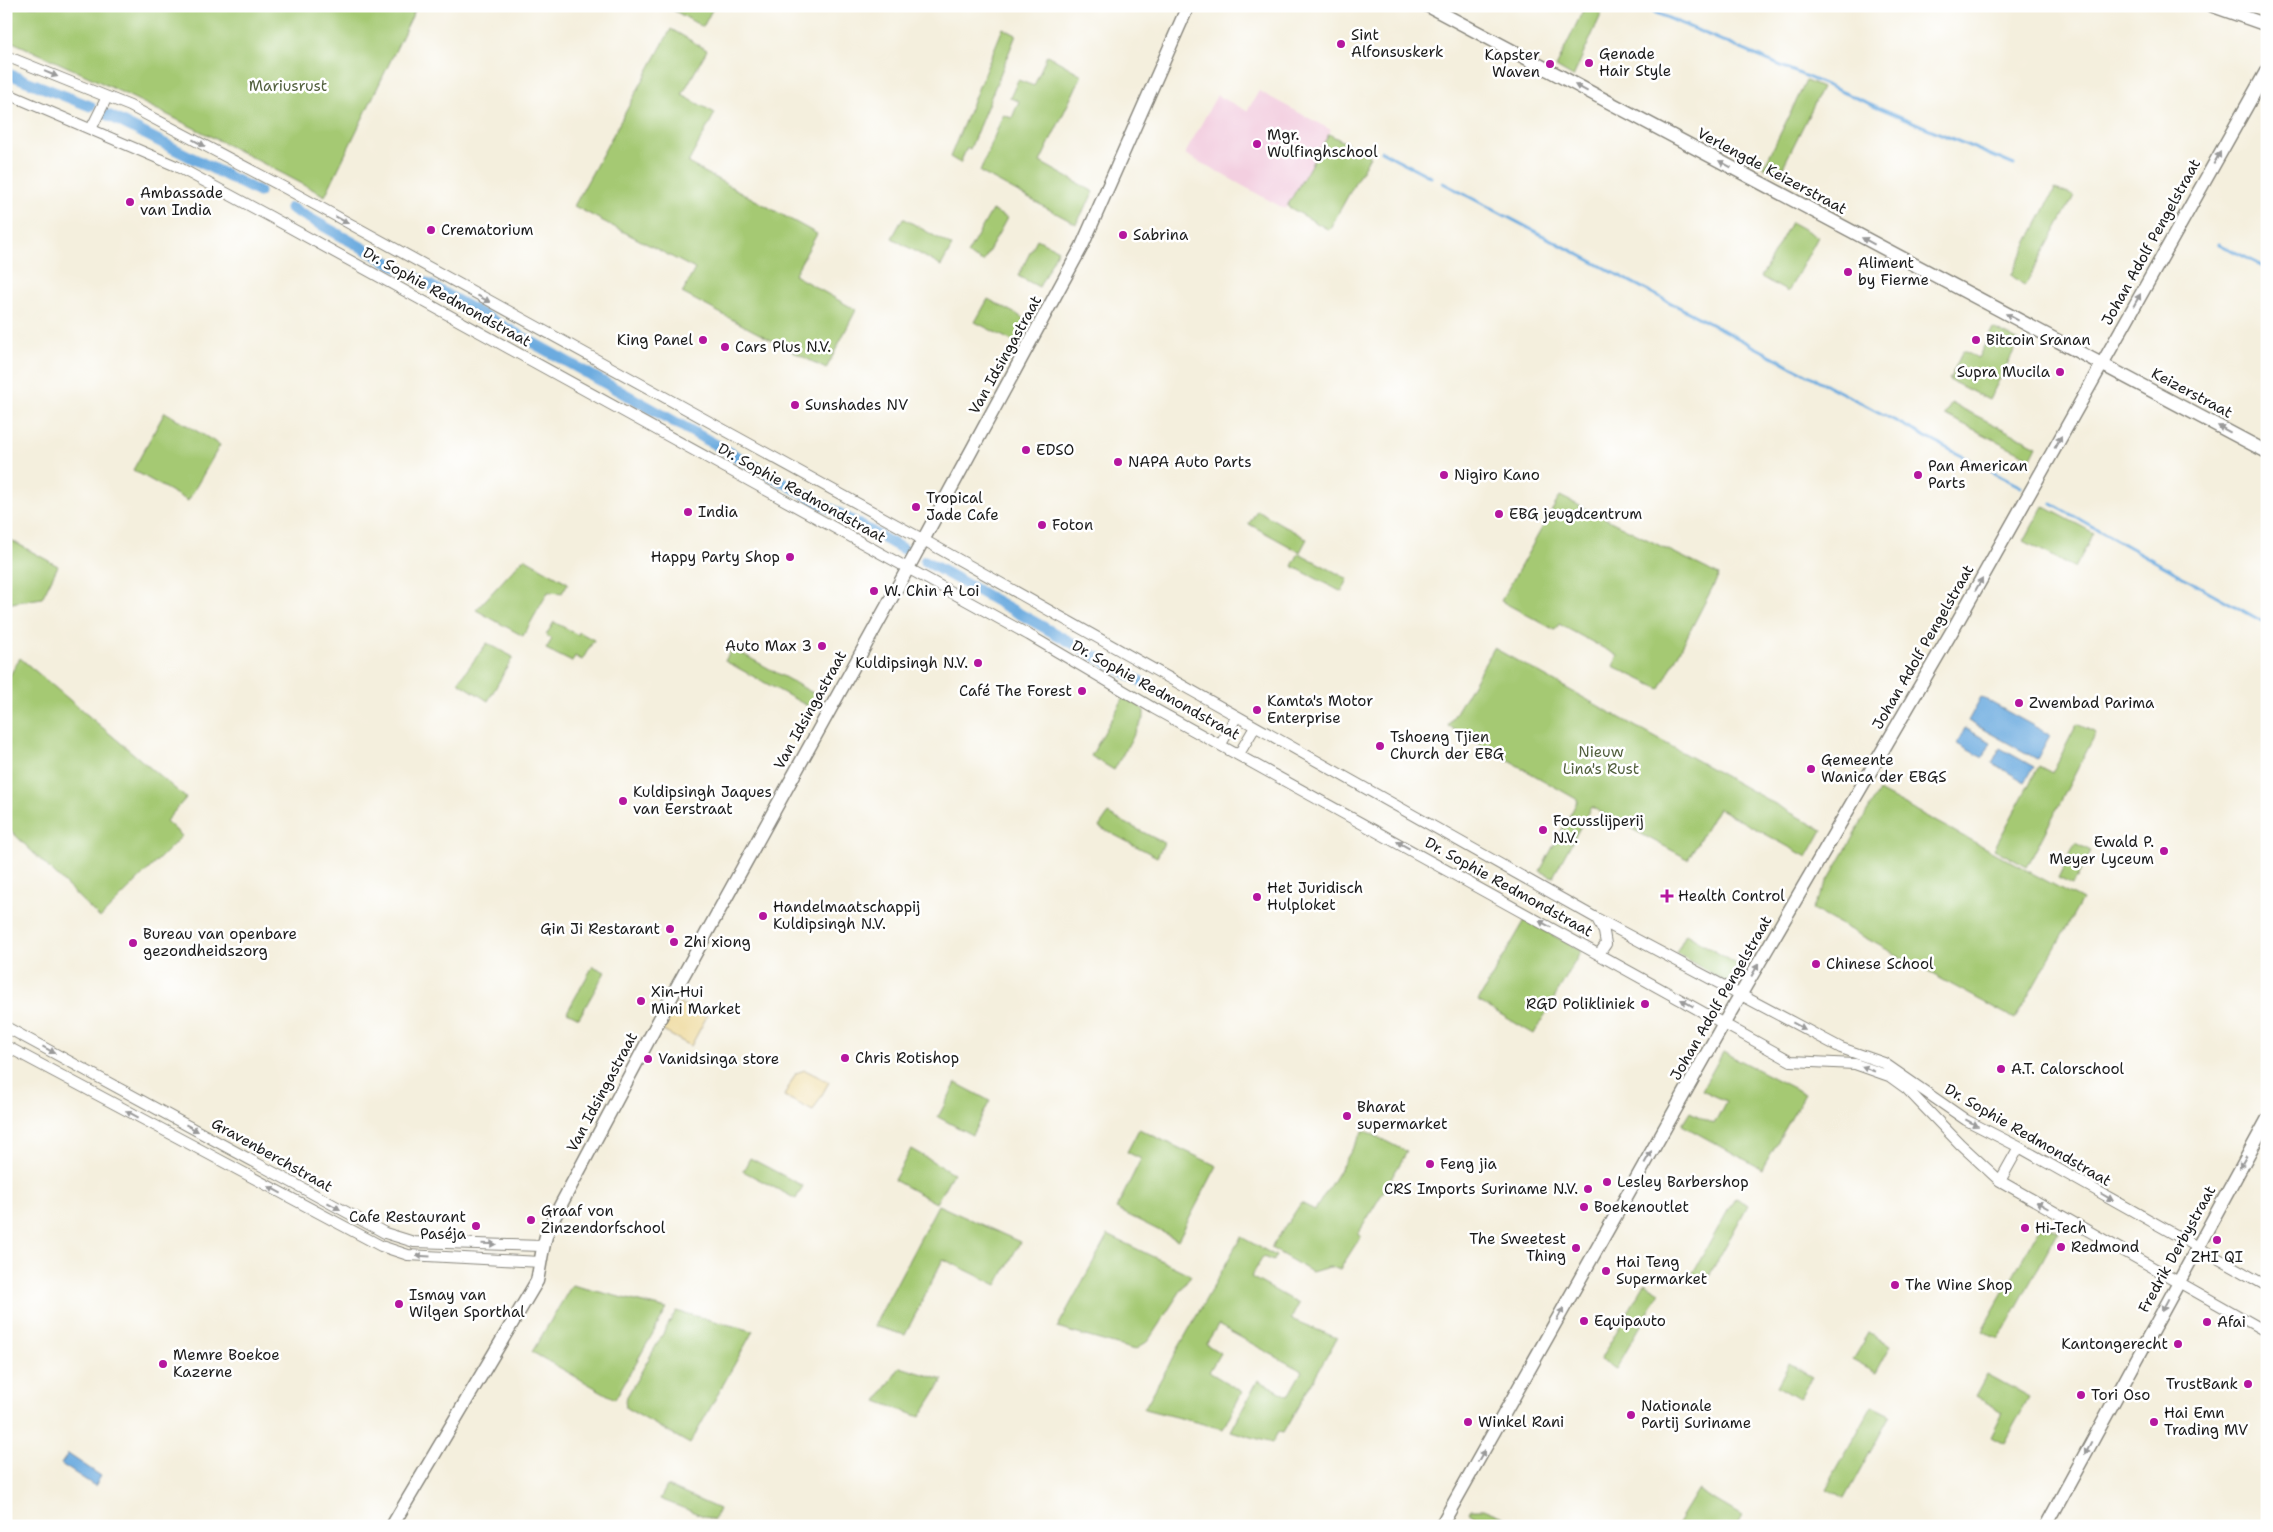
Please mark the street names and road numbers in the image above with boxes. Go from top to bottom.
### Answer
street label: Verlengde Keizerstraat [1694,123,1850,219]
street label: Johan Adolf Pengelstraat [2097,155,2205,329]
street label: Dr. Sophie Redmondstraat [359,242,535,352]
street label: Van Idsingastraat [964,292,1046,418]
street label: Keizerstraat [2148,363,2236,423]
street label: Dr. Sophie Redmondstraat [714,438,890,548]
street label: Johan Adolf Pengelstraat [1868,561,1978,733]
street label: Dr. Sophie Redmondstraat [1068,635,1244,745]
street label: Van Idsingastraat [769,647,851,773]
street label: Dr. Sophie Redmondstraat [1421,832,1597,942]
street label: Johan Adolf Pengelstraat [1666,912,1776,1084]
street label: Van Idsingastraat [562,1029,642,1155]
street label: Dr. Sophie Redmondstraat [1941,1079,2115,1191]
street label: Gravenberchstraat [208,1113,336,1197]
street label: Fredrik Derbystraat [2134,1182,2220,1316]

